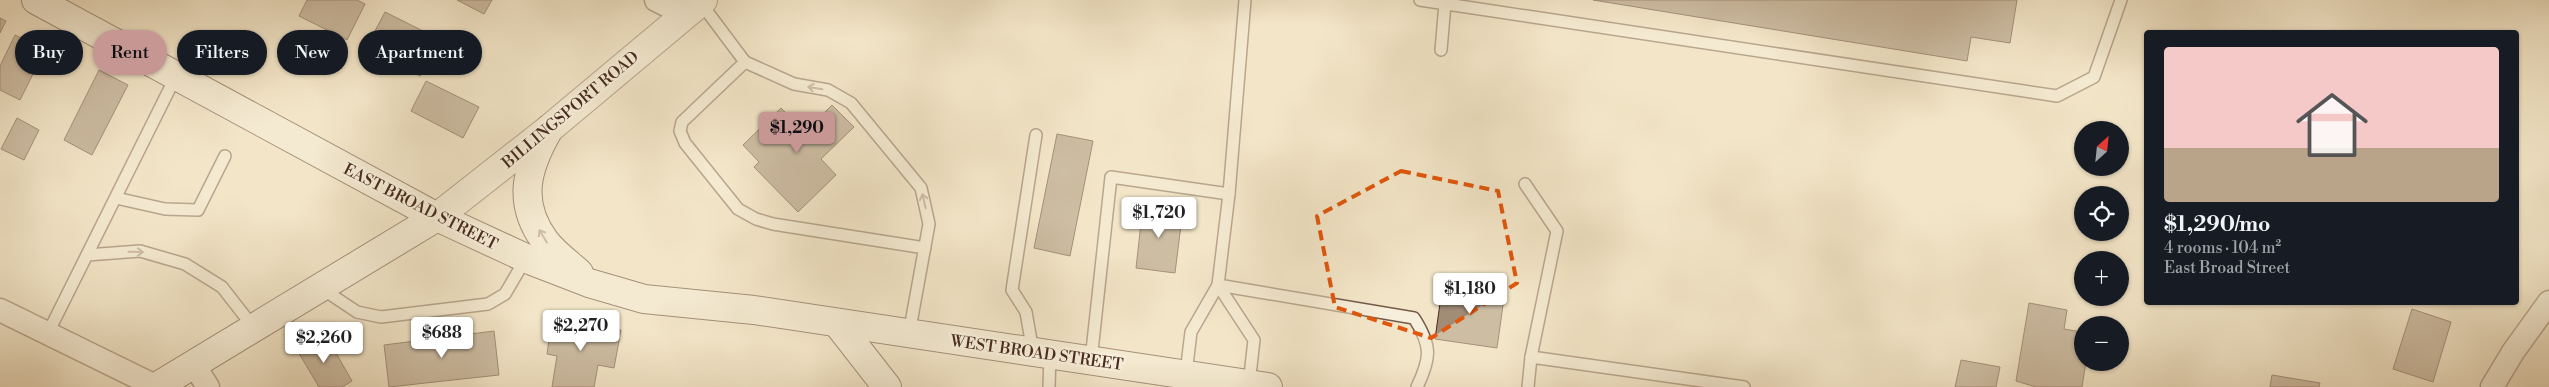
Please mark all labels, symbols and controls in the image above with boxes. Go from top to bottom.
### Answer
chip: Buy [15,30,83,75]
chip: Rent [93,30,167,75]
chip: Filters [177,30,267,75]
chip: New [277,30,348,75]
chip: Apartment [358,30,482,75]
street label: BILLINGSPORT ROAD [497,47,643,173]
icon: home [2287,80,2377,170]
one-way arrow [807,83,823,93]
pin: $1,290 [756,112,838,154]
text: $1,290 [770,118,824,138]
north arrow [2074,121,2129,176]
map controls [2074,121,2129,371]
street label: EAST BROAD STREET [340,159,501,255]
button: locate [2074,186,2129,241]
one-way arrow [919,193,928,209]
pin: $1,720 [1118,196,1200,239]
text: $1,720 [1132,203,1186,223]
text: $1,290/mo [2164,212,2270,238]
one-way arrow [537,229,547,243]
text: 4 rooms · 104 m² [2164,238,2281,258]
one-way arrow [127,247,143,257]
button: + [2074,251,2129,306]
text: East Broad Street [2164,258,2290,278]
pin: $1,180 [1429,272,1511,315]
text: $1,180 [1444,279,1496,299]
pin: $2,270 [540,310,622,352]
pin: $688 [412,316,472,359]
text: $2,270 [554,316,608,336]
button: − [2074,316,2129,371]
pin: $2,260 [283,322,365,364]
text: $688 [422,323,462,343]
text: $2,260 [296,328,352,348]
street label: WEST BROAD STREET [948,331,1125,375]

